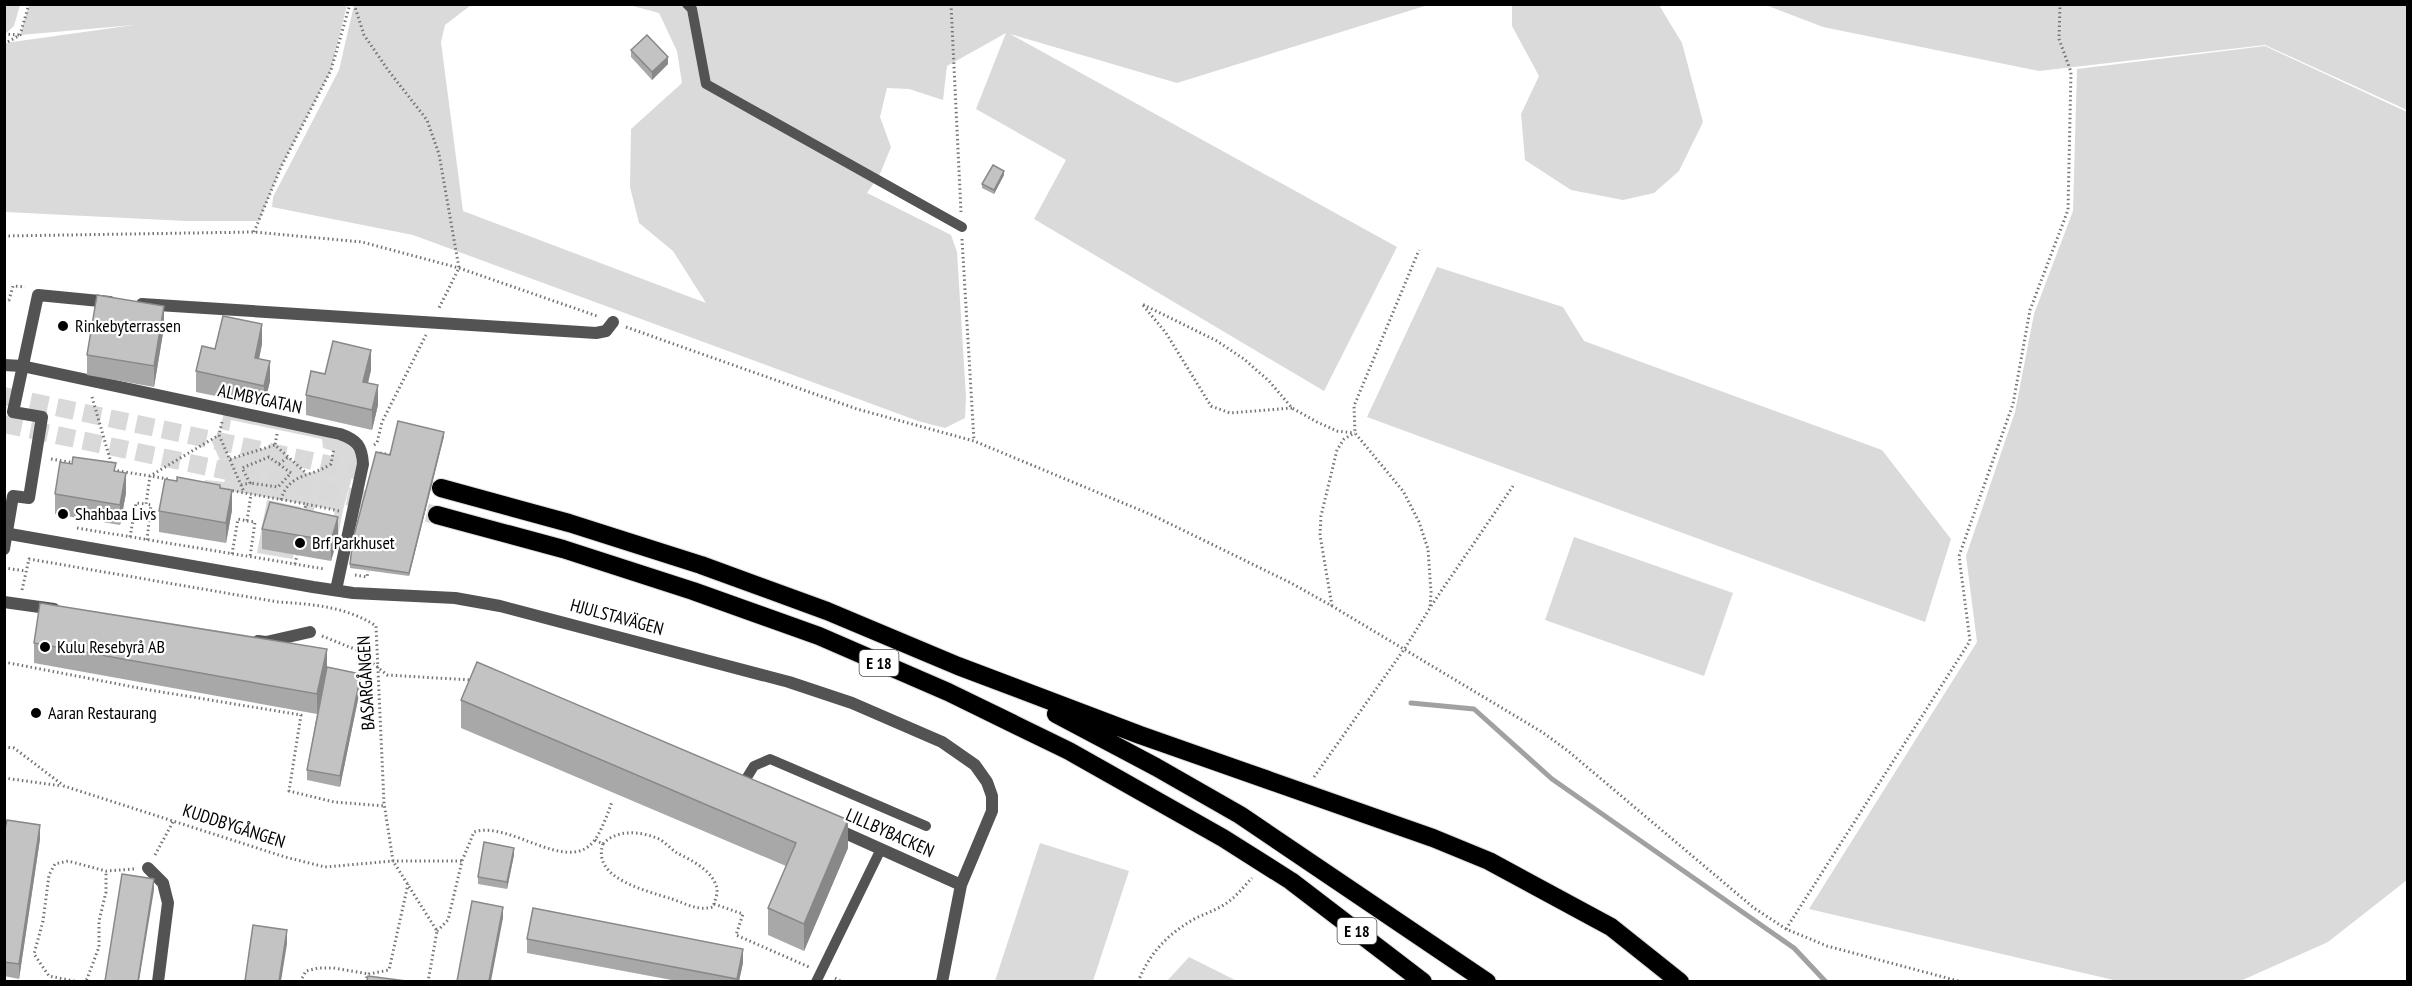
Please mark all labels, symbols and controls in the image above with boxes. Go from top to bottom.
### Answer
place label: Rinkebyterrassen [75,314,181,337]
marker: Rinkebyterrassen [56,319,70,333]
street label: ALMBYGATAN [216,378,304,419]
place label: Shahbaa Livs [75,502,156,525]
marker: Shahbaa Livs [56,507,70,521]
place label: Brf Parkhuset [312,531,395,554]
marker: Brf Parkhuset [293,536,307,550]
street label: HJULSTAVÄGEN [568,593,666,640]
place label: Kulu Resebyrå AB [57,635,165,658]
street label: BASARGÅNGEN [352,635,379,731]
marker: Kulu Resebyrå AB [38,640,52,654]
road number: E 18 [860,650,898,676]
place label: Aaran Restaurang [48,701,157,724]
marker: Aaran Restaurang [29,706,43,720]
street label: KUDDBYGÅNGEN [180,798,288,853]
street label: LILLBYBACKEN [842,803,938,862]
road number: E 18 [1338,918,1376,944]

